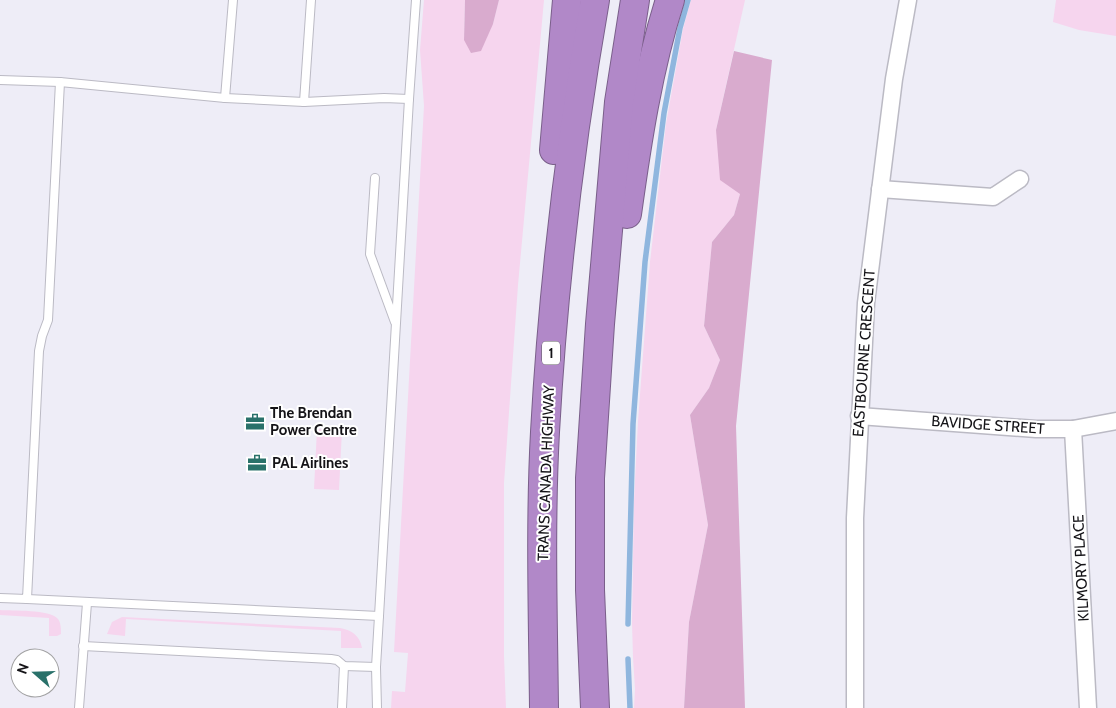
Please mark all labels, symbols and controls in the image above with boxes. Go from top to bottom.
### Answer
street label: EASTBOURNE CRESCENT [849,268,879,438]
road number: 1 [542,342,560,364]
street label: TRANS CANADA HIGHWAY [534,384,558,561]
place label: The Brendan Power Centre [270,404,357,439]
office icon: The Brendan Power Centre [244,411,266,433]
street label: BAVIDGE STREET [931,412,1045,438]
office icon: PAL Airlines [246,452,268,474]
place label: PAL Airlines [272,454,348,472]
street label: KILMORY PLACE [1069,514,1093,622]
north arrow [10,648,60,698]
text: N [13,661,33,676]

